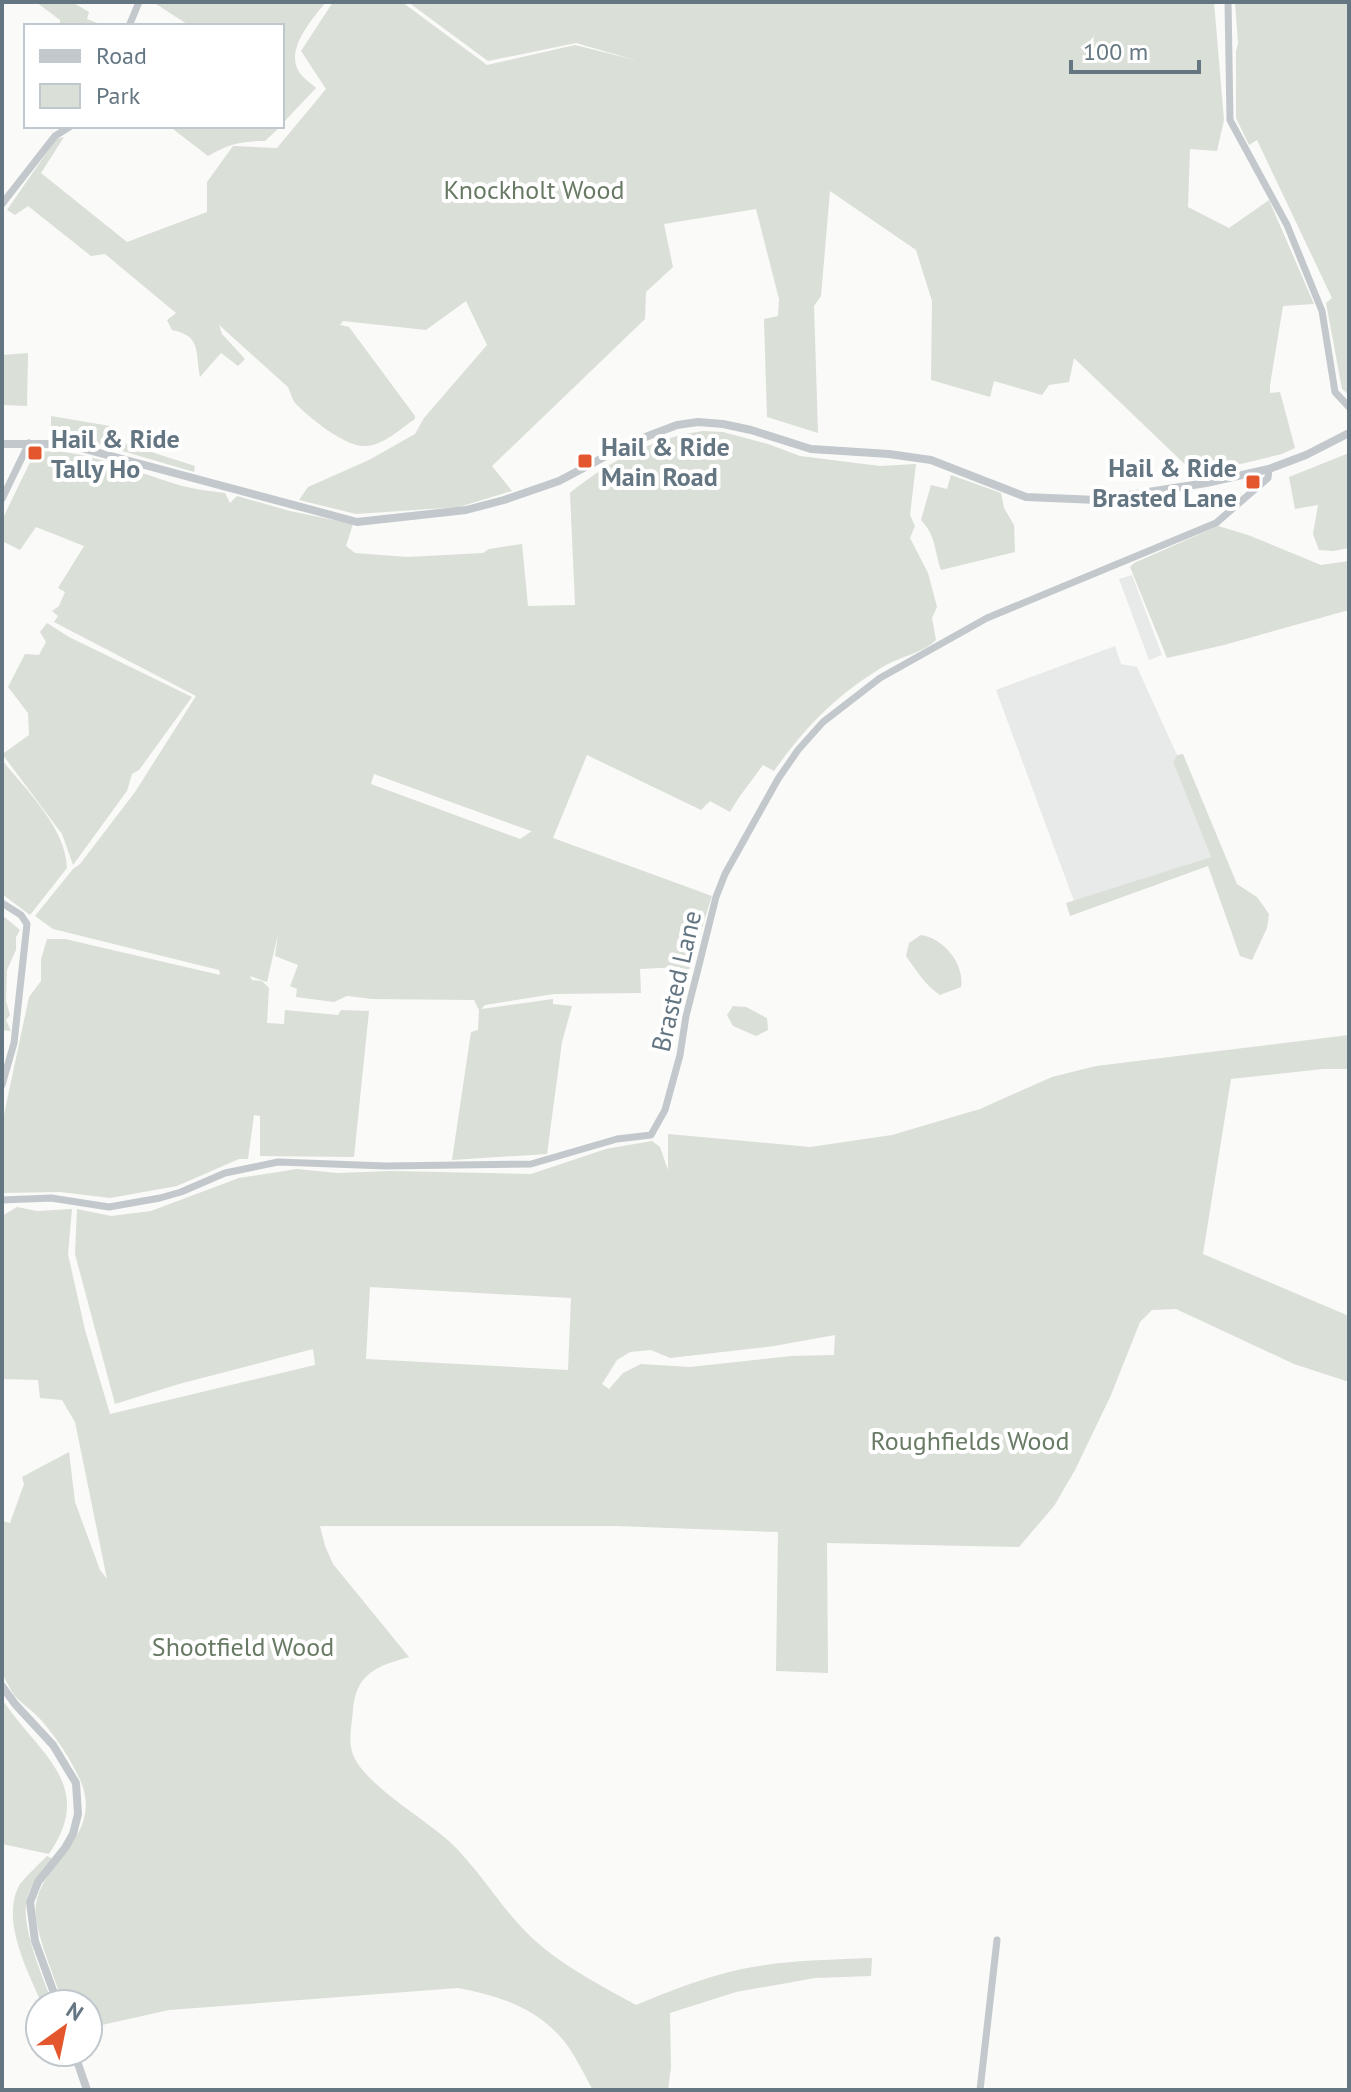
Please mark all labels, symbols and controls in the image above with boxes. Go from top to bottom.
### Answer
legend [24,24,284,128]
scale bar [1071,24,1199,74]
text: 100 m [1083,36,1148,67]
text: Road [96,40,147,71]
text: Park [96,80,141,111]
park label: Knockholt Wood [444,173,624,206]
place label: Hail & Ride Tally Ho [51,422,180,485]
place label: Hail & Ride Main Road [601,430,730,493]
marker: Hail & Ride Tally Ho [26,444,44,462]
place label: Hail & Ride Brasted Lane [1092,451,1237,514]
marker: Hail & Ride Main Road [576,452,594,470]
marker: Hail & Ride Brasted Lane [1244,473,1262,491]
street label: Brasted Lane [644,907,708,1055]
park label: Roughfields Wood [871,1424,1069,1457]
park label: Shootfield Wood [152,1630,334,1663]
north arrow [24,1988,104,2068]
text: N [61,1996,89,2027]

